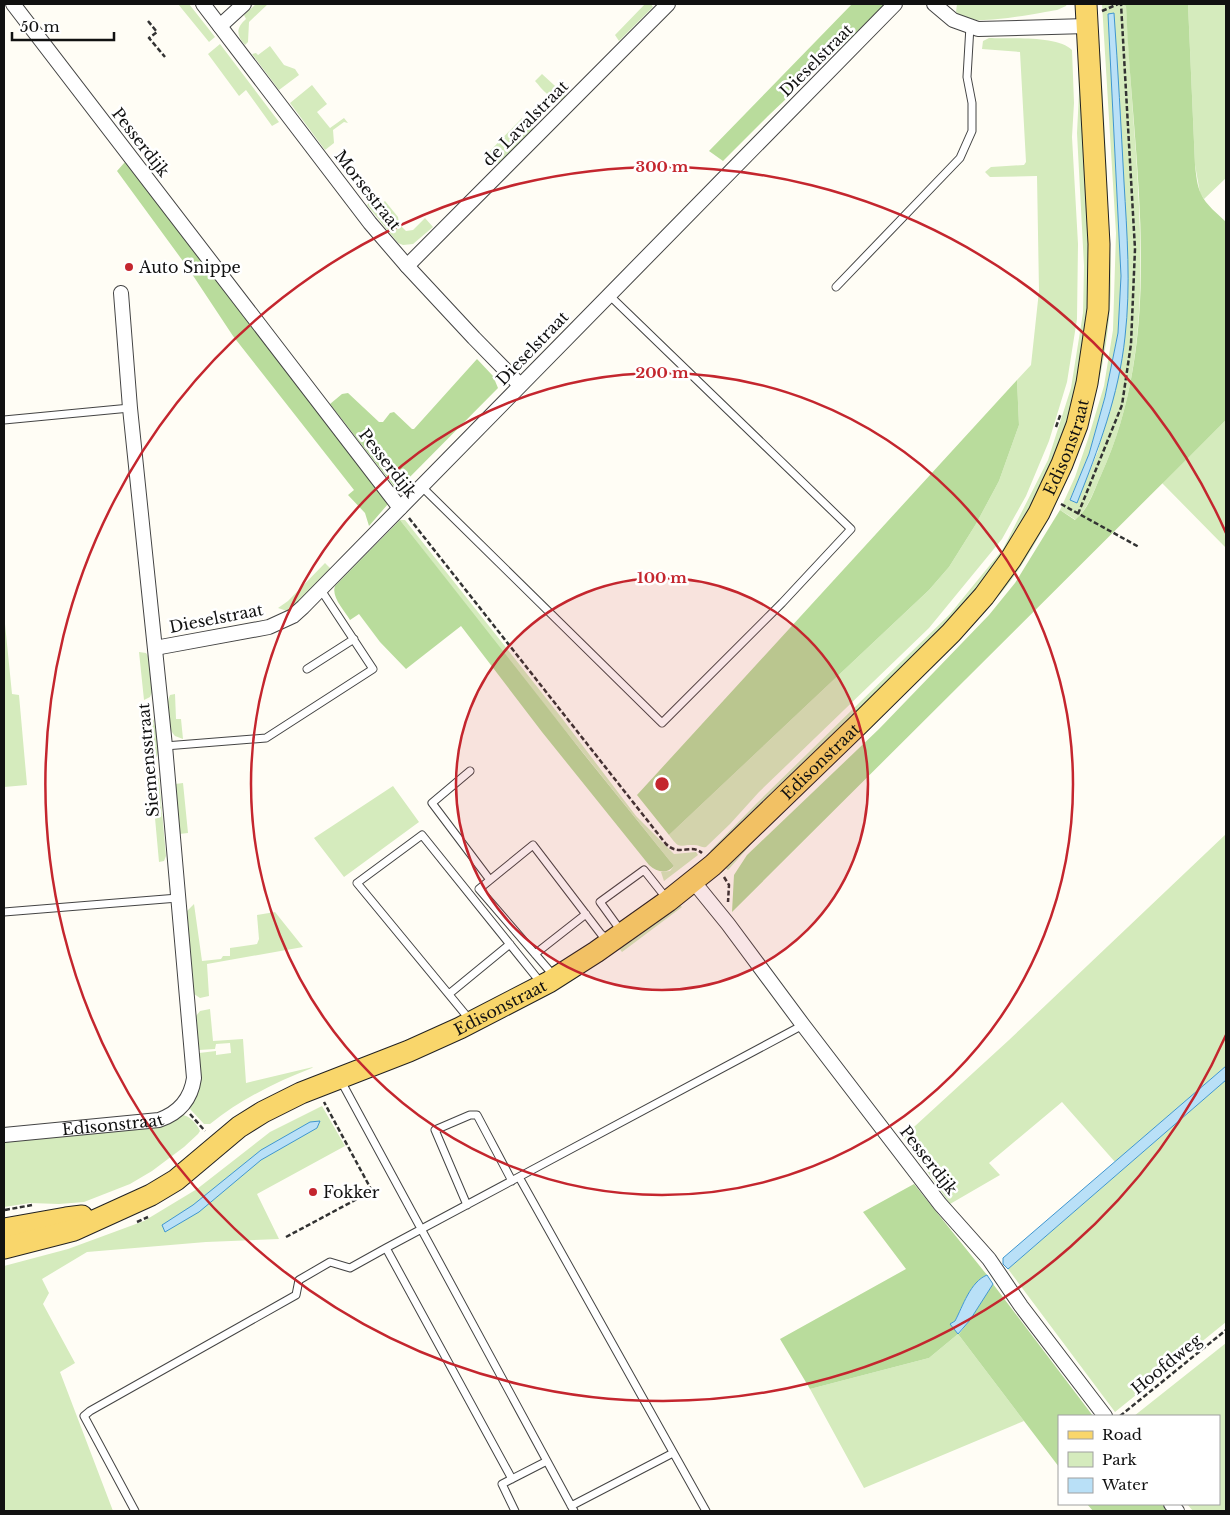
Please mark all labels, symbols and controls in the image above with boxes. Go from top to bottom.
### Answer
scale bar [12,10,115,42]
text: 50 m [20,17,60,36]
street label: Dieselstraat [775,19,857,101]
street label: de Lavalstraat [478,76,572,170]
street label: Pesserdijk [108,104,174,181]
street label: Morsestraat [330,146,406,234]
text: 300 m [636,157,689,176]
place label: Auto Snippe [138,257,241,277]
marker: Auto Snippe [123,261,135,273]
street label: Dieselstraat [492,307,572,389]
text: 200 m [636,363,689,382]
street label: Edisonstraat [1039,397,1093,498]
street label: Pesserdijk [355,425,421,502]
text: 100 m [637,568,687,587]
street label: Dieselstraat [167,599,265,637]
street label: Siemensstraat [133,702,163,818]
street label: Edisonstraat [777,719,864,804]
centre of rings [653,775,671,793]
street label: Edisonstraat [450,975,550,1039]
street label: Edisonstraat [61,1109,166,1139]
street label: Pesserdijk [896,1122,962,1199]
place label: Fokker [323,1182,380,1202]
marker: Fokker [307,1186,319,1198]
street label: Hoofdweg [1127,1329,1205,1398]
legend [1058,1415,1220,1505]
text: Road [1102,1425,1142,1444]
text: Park [1102,1450,1138,1469]
text: Water [1101,1475,1149,1494]

